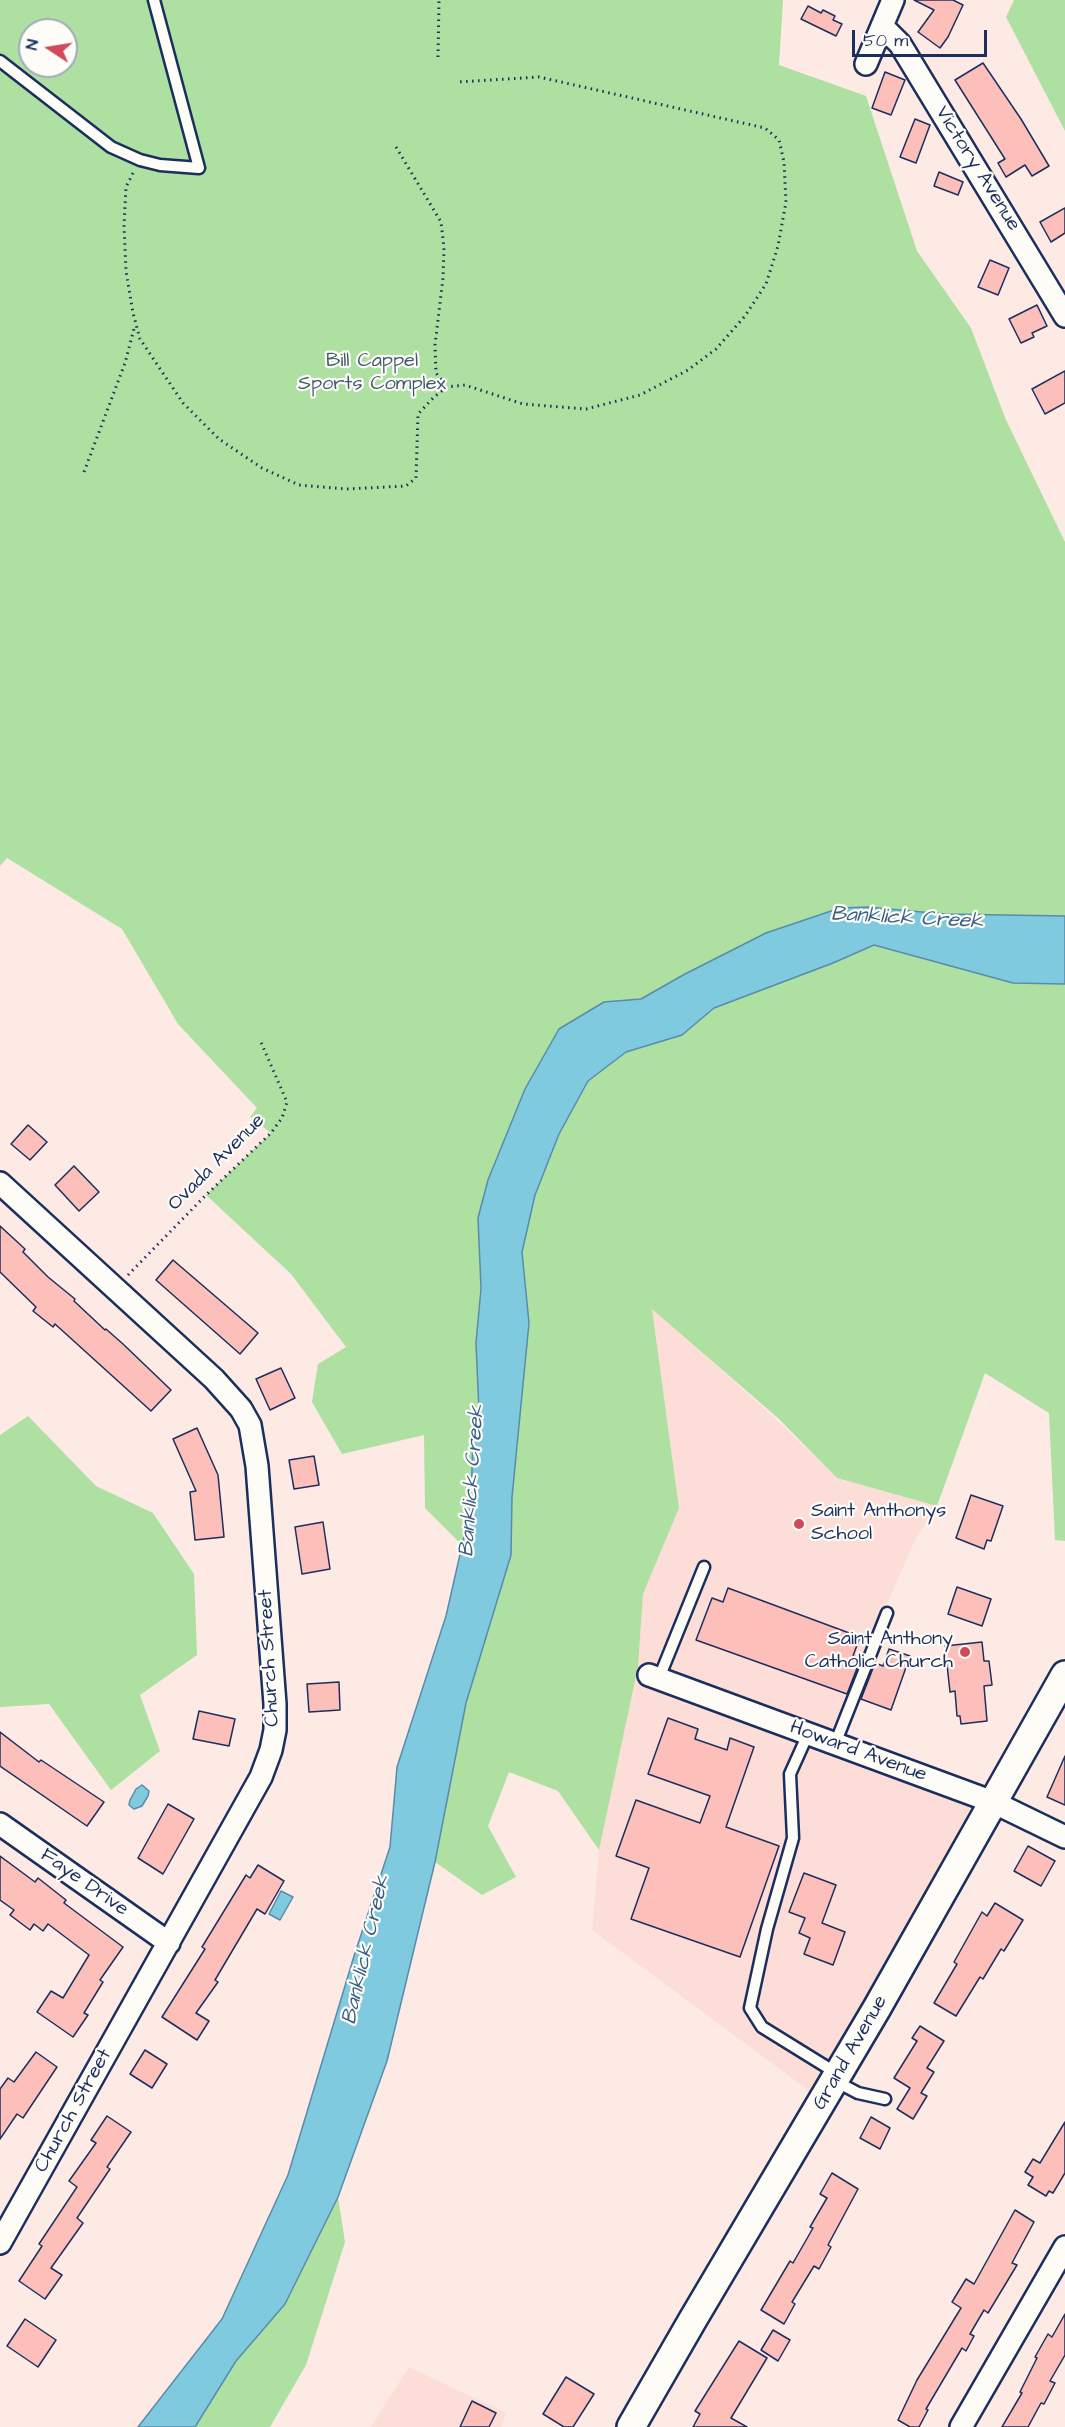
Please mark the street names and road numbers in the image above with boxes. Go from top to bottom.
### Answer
street label: Victory Avenue [929,102,1025,236]
street label: Ovada Avenue [163,1109,271,1217]
street label: Church Street [254,1589,286,1727]
street label: Howard Avenue [786,1716,930,1788]
street label: Faye Drive [35,1844,133,1922]
street label: Grand Avenue [809,1991,893,2115]
street label: Church Street [30,2045,118,2177]

